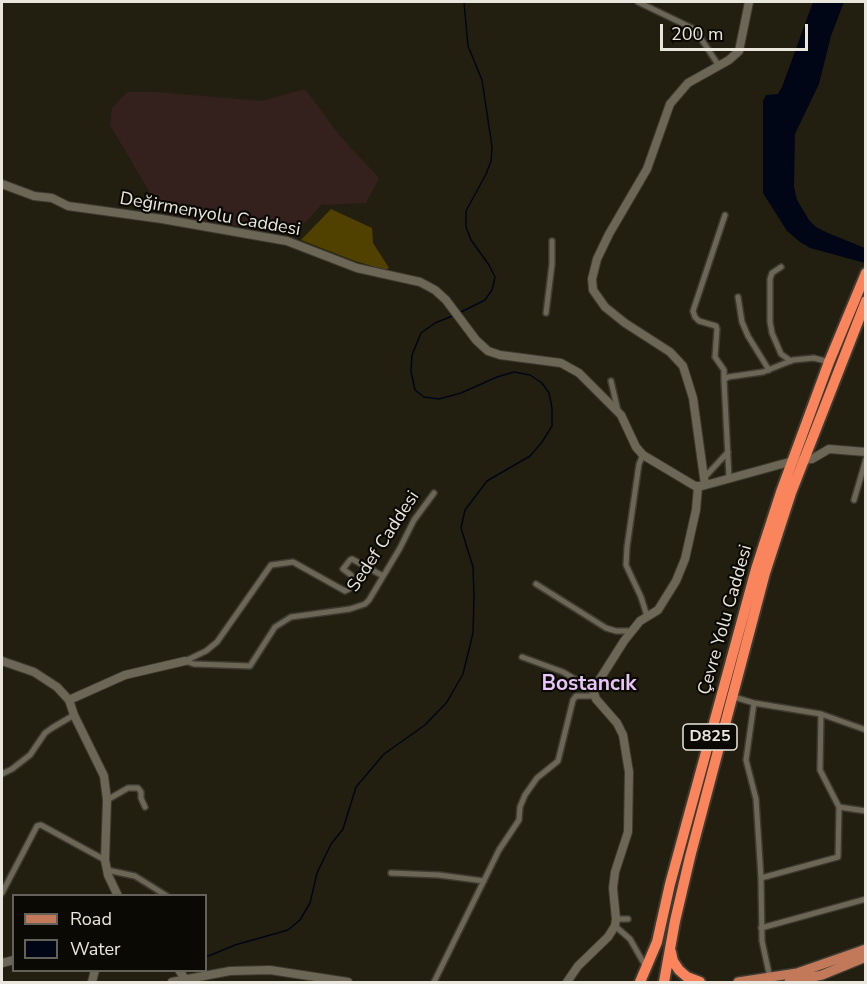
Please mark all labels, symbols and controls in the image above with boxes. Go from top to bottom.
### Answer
scale bar [663,12,812,50]
text: 200 m [671,22,723,46]
street label: Değirmenyolu Caddesi [118,188,302,242]
street label: Sedef Caddesi [343,487,425,597]
street label: Çevre Yolu Caddesi [694,543,758,697]
district label: Bostancık [541,672,637,698]
road number: D825 [683,724,737,750]
legend [12,894,207,972]
text: Road [70,907,112,931]
text: Water [70,937,121,961]

